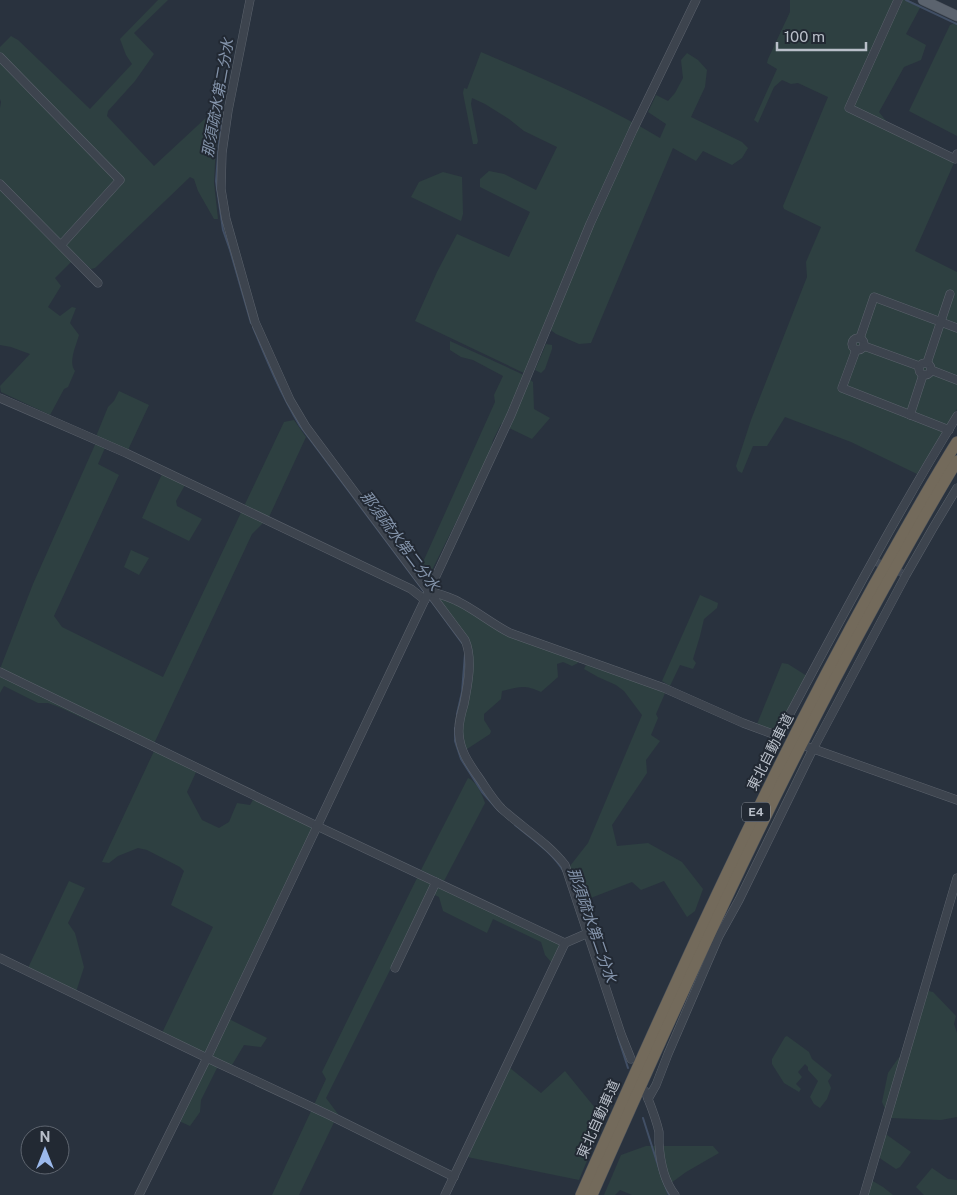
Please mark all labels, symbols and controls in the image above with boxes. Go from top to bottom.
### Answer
scale bar [777,20,866,52]
text: 100 m [784,28,825,45]
water label: 那須疏水第二分水 [199,35,237,158]
water label: 那須疏水第二分水 [357,488,444,595]
street label: 東北自動車道 [744,711,796,793]
road number: E4 [742,802,770,822]
water label: 那須疏水第二分水 [565,865,621,986]
street label: 東北自動車道 [574,1077,622,1161]
north arrow [20,1125,70,1175]
text: N [40,1129,50,1145]

